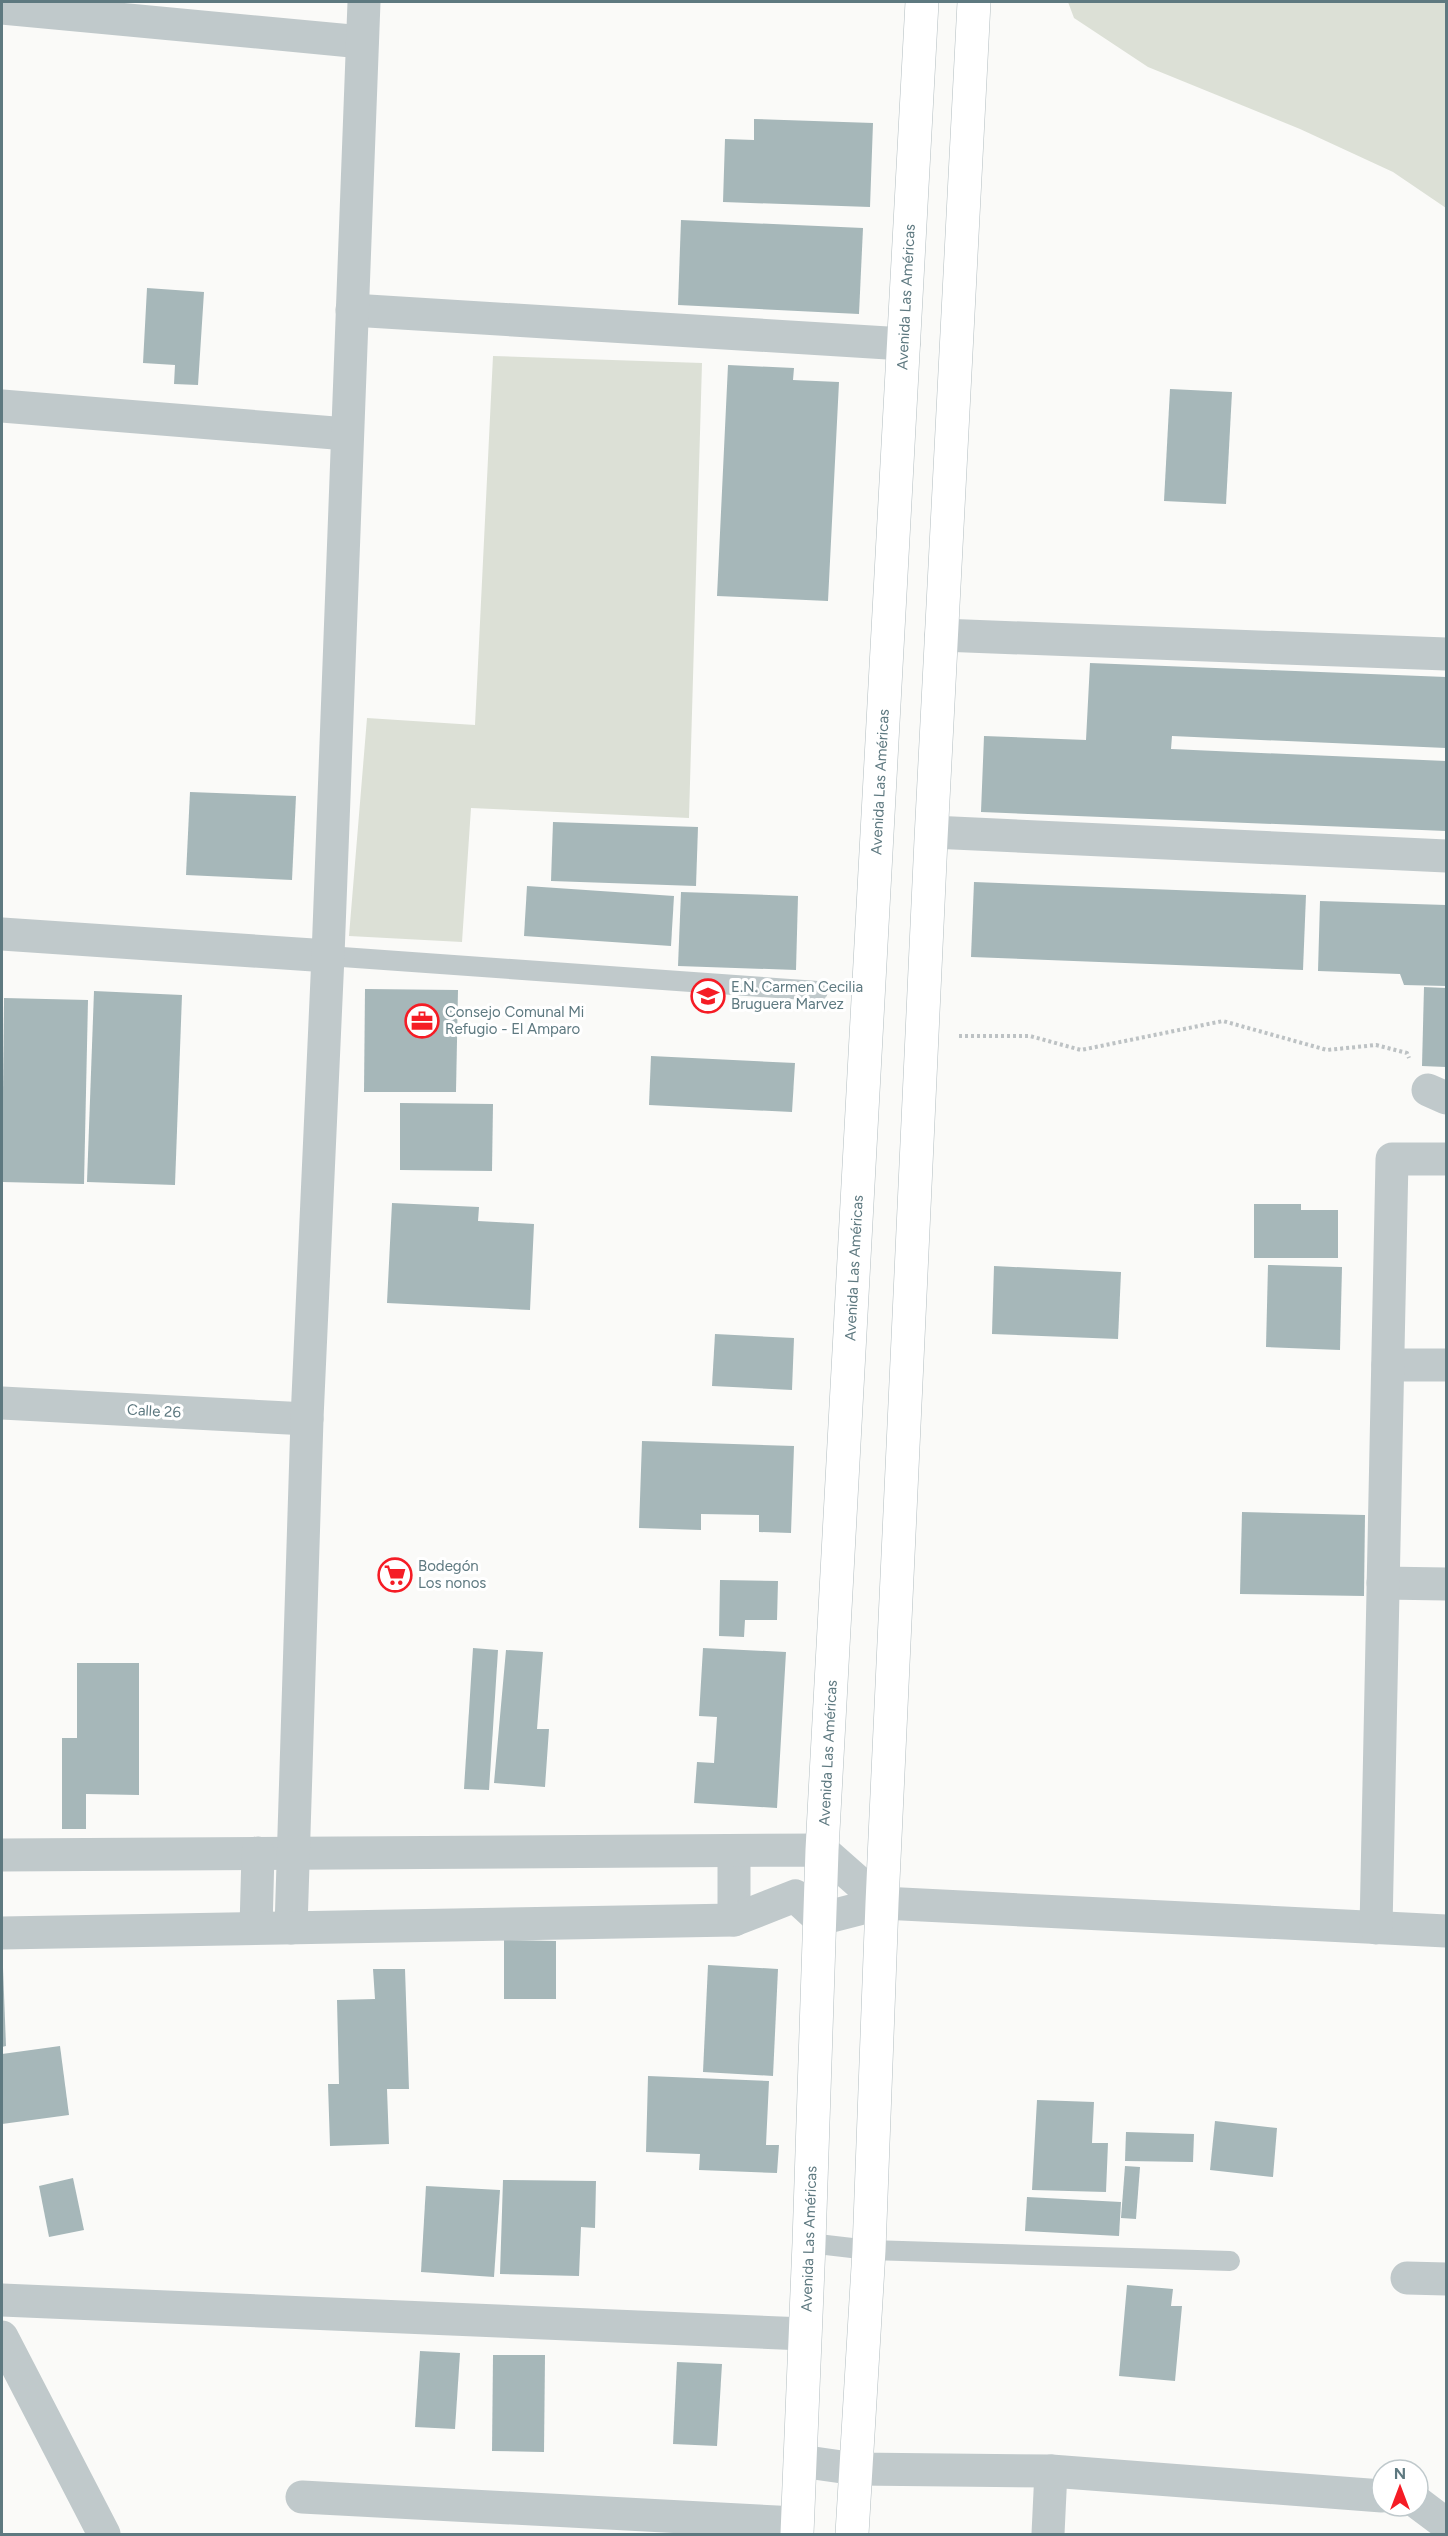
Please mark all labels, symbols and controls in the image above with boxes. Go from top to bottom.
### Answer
street label: Avenida Las Américas [893,223,919,371]
street label: Avenida Las Américas [867,708,893,856]
school or university icon: E.N. Carmen Cecilia Bruguera Marvez [690,978,726,1014]
place label: E.N. Carmen Cecilia Bruguera Marvez [731,978,863,1013]
office icon: Consejo Comunal Mi Refugio - El Amparo [404,1003,440,1039]
place label: Consejo Comunal Mi Refugio - El Amparo [445,1003,584,1038]
street label: Avenida Las Américas [841,1194,867,1342]
street label: Calle 26 [127,1401,182,1421]
supermarket icon: Bodegón Los nonos [377,1557,413,1593]
place label: Bodegón Los nonos [418,1557,486,1592]
street label: Avenida Las Américas [815,1679,841,1827]
street label: Avenida Las Américas [797,2166,821,2312]
north arrow [1370,2458,1430,2518]
text: N [1394,2464,1406,2483]

